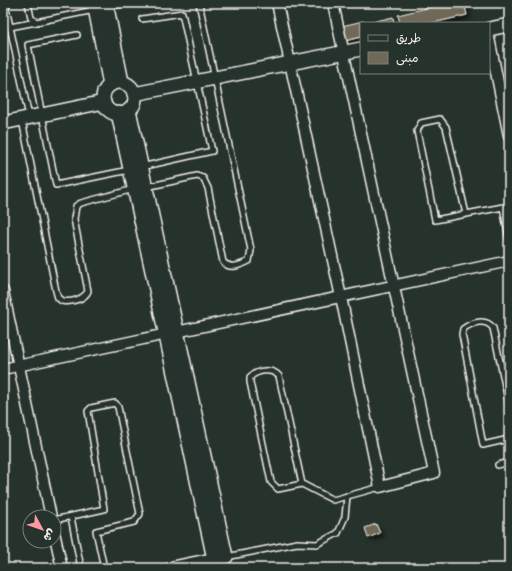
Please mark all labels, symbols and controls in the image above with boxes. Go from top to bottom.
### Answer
legend [360,22,490,74]
text: طريق [396,31,421,47]
text: مبنى [396,51,419,67]
north arrow [22,509,62,549]
text: ش [40,526,58,544]

